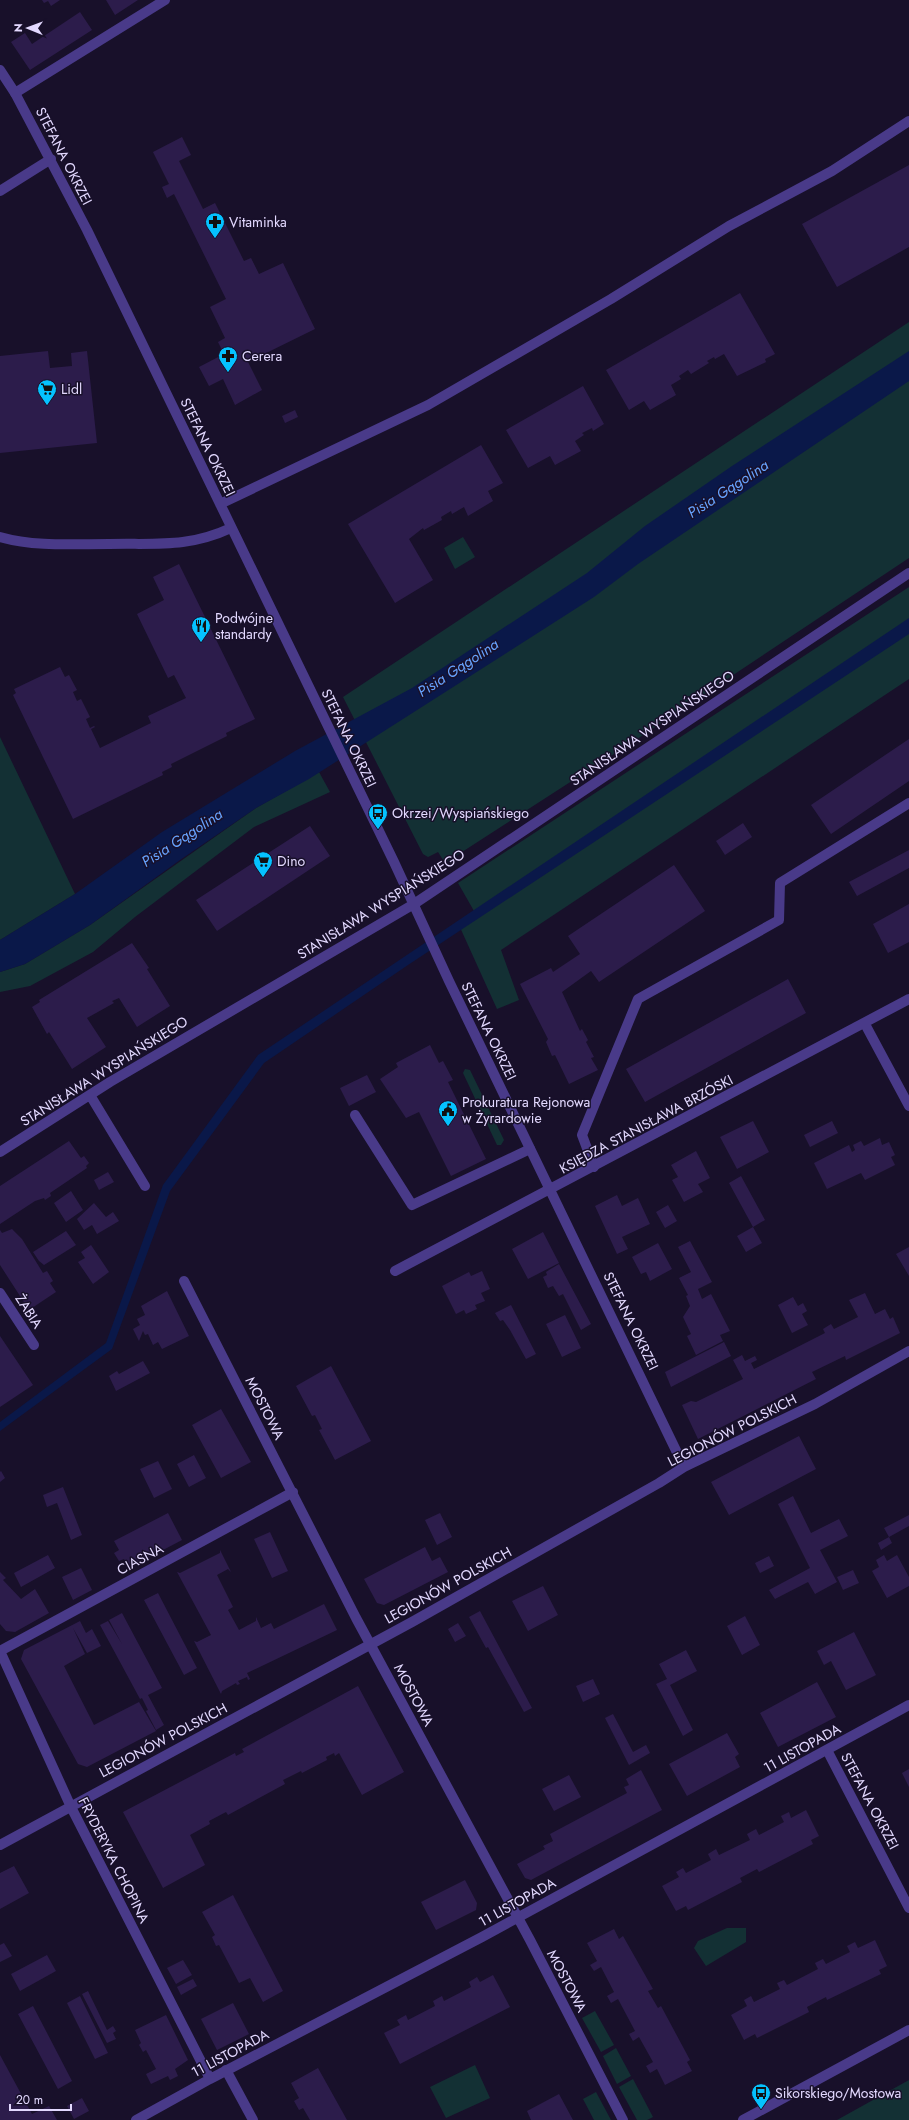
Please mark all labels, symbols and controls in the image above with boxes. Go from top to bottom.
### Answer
north arrow [8,8,48,48]
text: N [10,23,26,32]
street label: STEFANA OKRZEI [31,104,97,208]
pharmacy icon: Vitaminka [204,211,226,239]
place label: Vitaminka [229,212,287,232]
pharmacy icon: Cerera [217,345,239,373]
place label: Cerera [242,346,282,366]
supermarket icon: Lidl [36,378,58,406]
place label: Lidl [61,379,82,399]
street label: STEFANA OKRZEI [176,395,240,499]
water label: Pisia Gągolina [683,454,774,524]
place label: Podwójne standardy [215,608,273,644]
restaurant icon: Podwójne standardy [190,615,212,643]
water label: Pisia Gągolina [413,633,504,703]
street label: STANISŁAWA WYSPIAŃSKIEGO [566,665,738,791]
street label: STEFANA OKRZEI [317,686,381,790]
bus stop icon: Okrzei/Wyspiańskiego [367,802,389,830]
water label: Pisia Gągolina [137,803,228,873]
place label: Okrzei/Wyspiańskiego [392,803,529,823]
street label: STANISŁAWA WYSPIAŃSKIEGO [293,844,469,964]
supermarket icon: Dino [252,850,274,878]
place label: Dino [277,851,306,871]
street label: STEFANA OKRZEI [457,979,521,1083]
street label: STANISŁAWA WYSPIAŃSKIEGO [16,1011,192,1131]
street label: KSIĘDZA STANISŁAWA BRZÓSKI [556,1070,736,1178]
place label: Prokuratura Rejonowa w Żyrardowie [462,1092,590,1128]
public building icon: Prokuratura Rejonowa w Żyrardowie [437,1099,459,1127]
street label: STEFANA OKRZEI [599,1269,663,1373]
street label: ŻABIA [10,1290,48,1333]
street label: MOSTOWA [241,1373,290,1444]
street label: LEGIONÓW POLSKICH [664,1389,800,1471]
street label: CIASNA [113,1538,167,1580]
street label: LEGIONÓW POLSKICH [381,1542,515,1628]
street label: MOSTOWA [389,1660,439,1730]
street label: LEGIONÓW POLSKICH [95,1698,231,1782]
street label: 11 LISTOPADA [760,1718,845,1777]
street label: STEFANA OKRZEI [836,1749,904,1853]
street label: FRYDERYKA CHOPINA [74,1794,155,1927]
street label: 11 LISTOPADA [475,1872,560,1931]
street label: MOSTOWA [542,1946,592,2016]
street label: 11 LISTOPADA [188,2024,273,2082]
bus stop icon: Sikorskiego/Mostowa [750,2082,772,2110]
place label: Sikorskiego/Mostowa [775,2083,901,2103]
scale bar [10,2086,71,2112]
text: 20 m [16,2091,43,2109]

